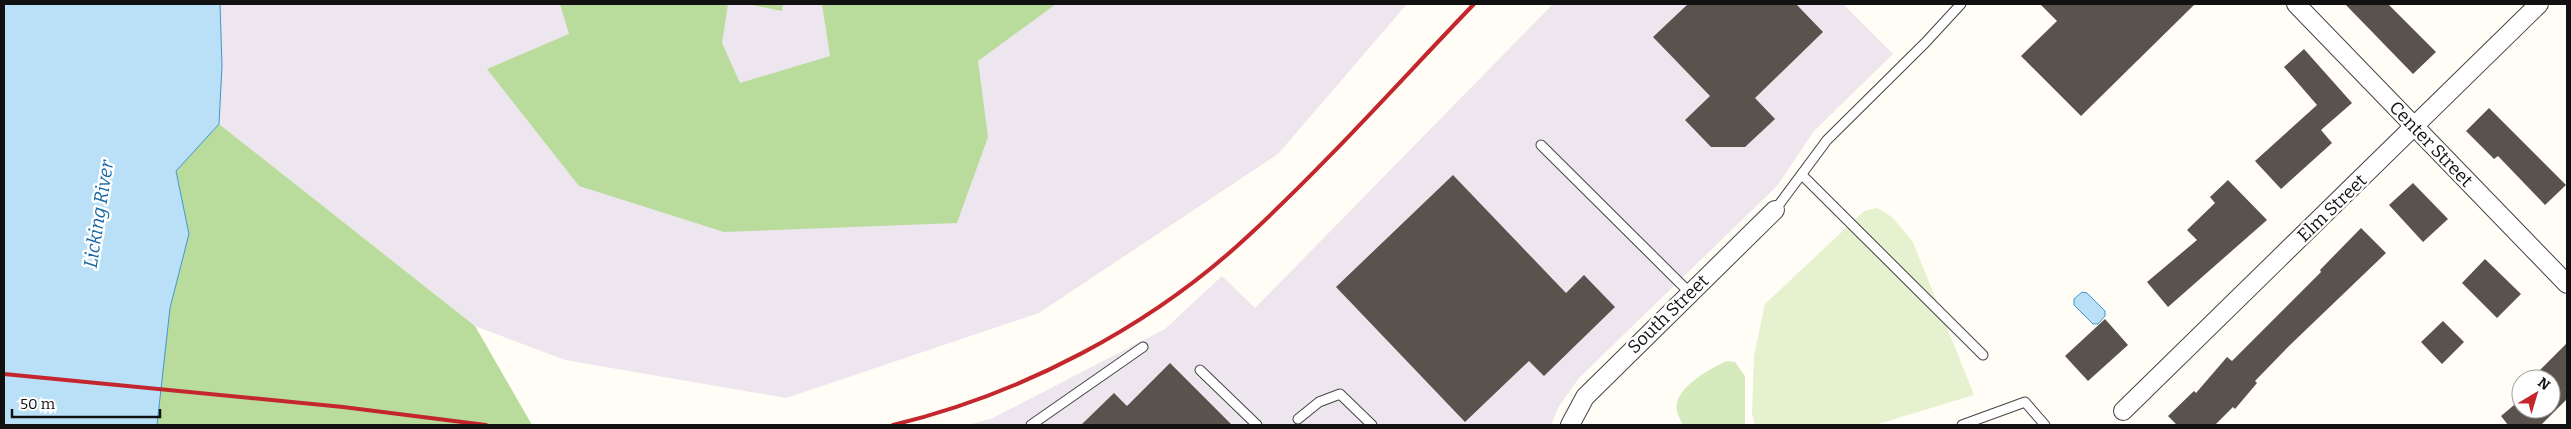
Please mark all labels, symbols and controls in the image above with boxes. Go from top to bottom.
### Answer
street label: Center Street [2385,96,2478,192]
water label: Licking River [79,157,119,270]
street label: Elm Street [2293,169,2372,246]
street label: South Street [1623,270,1713,358]
north arrow [2511,369,2561,419]
text: N [2534,374,2553,394]
scale bar [12,386,160,418]
text: 50 m [20,395,56,413]

